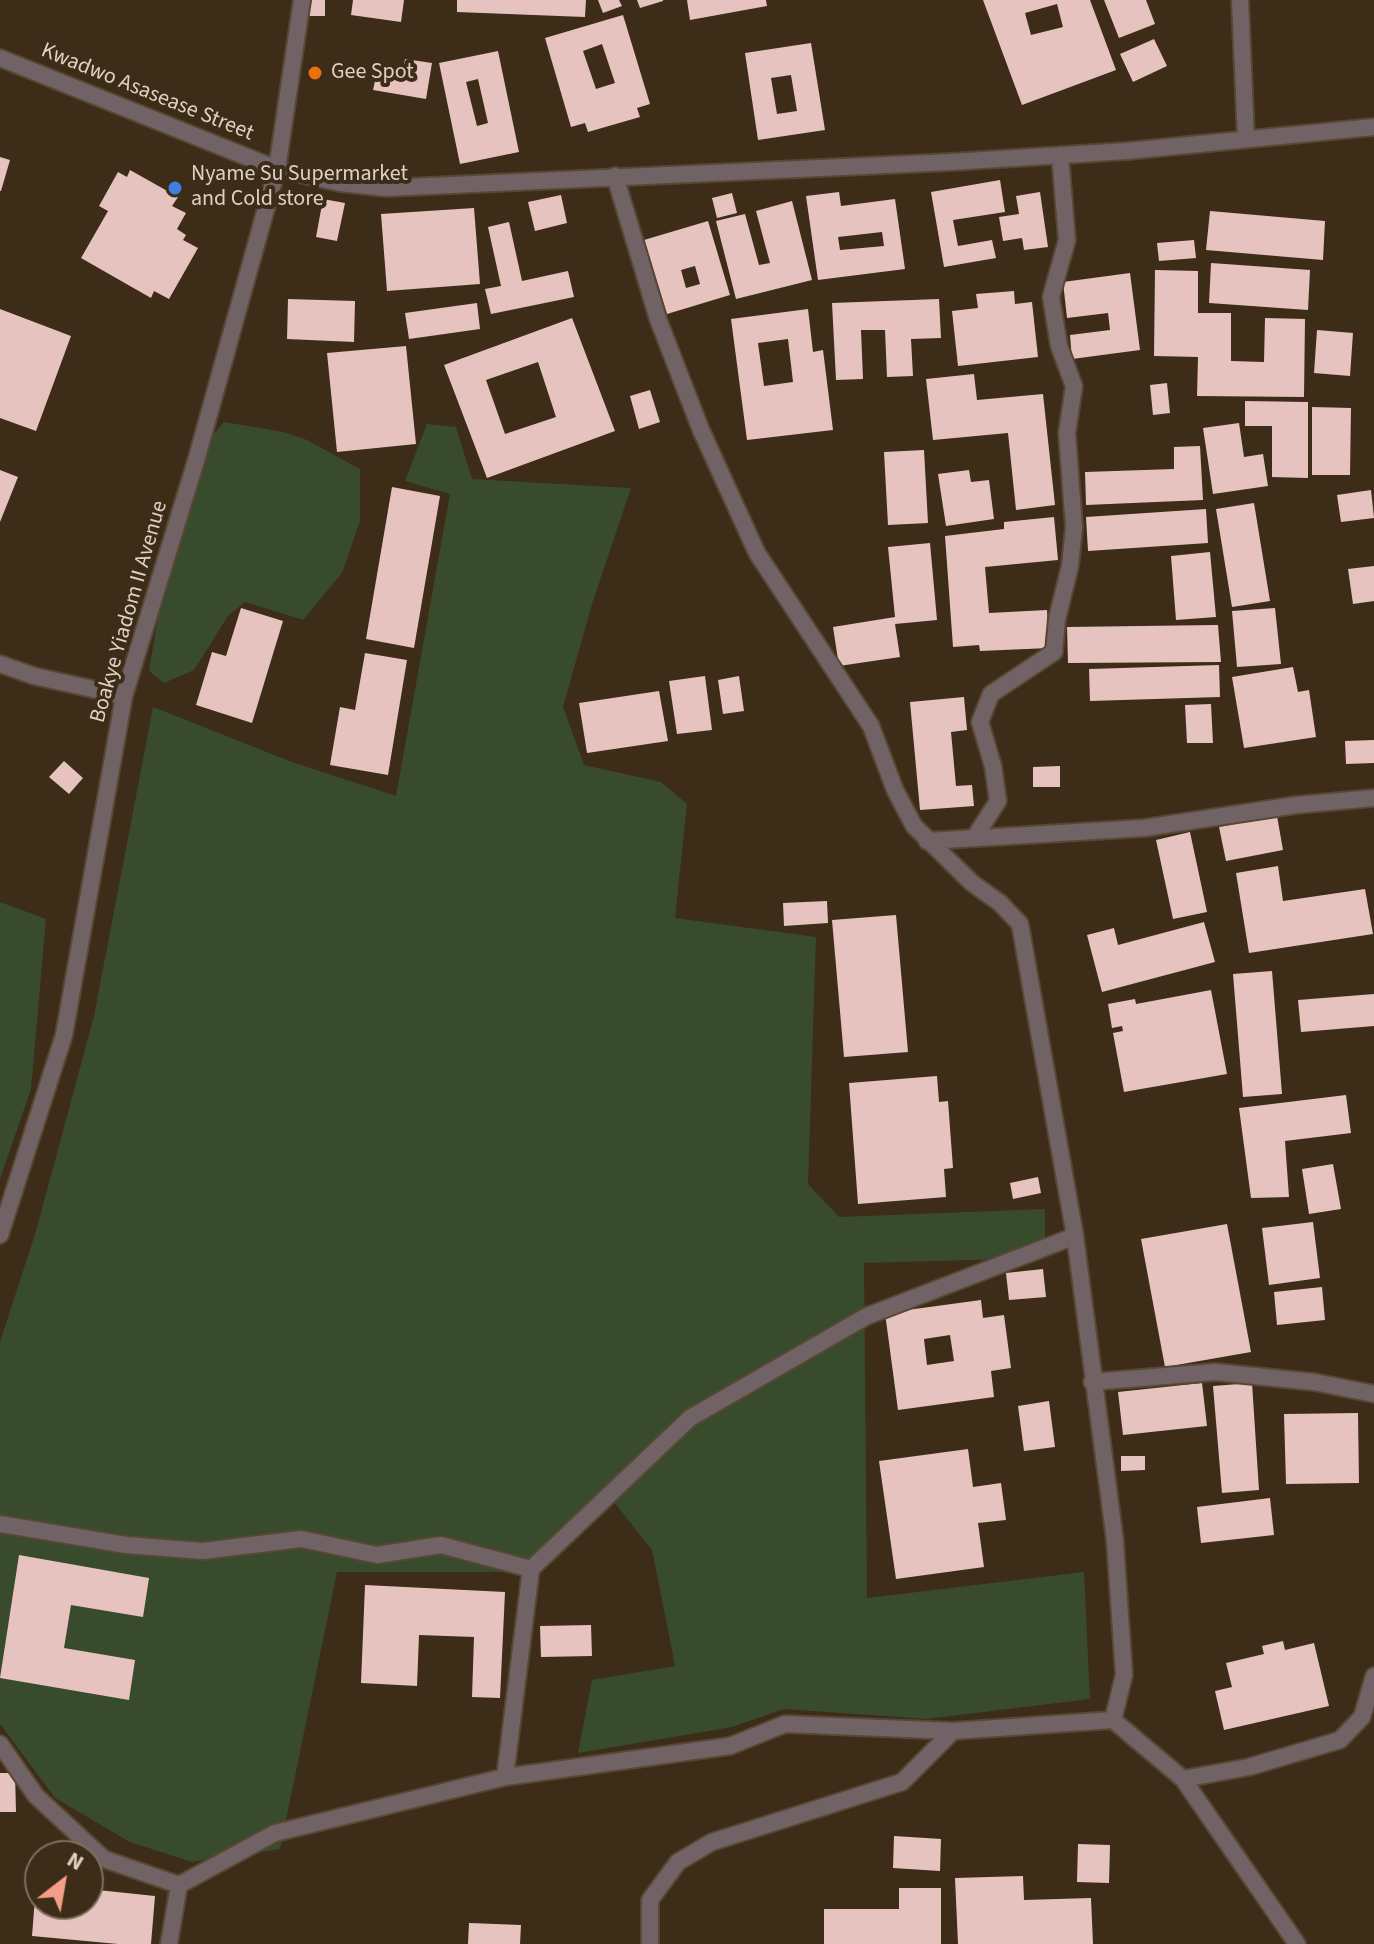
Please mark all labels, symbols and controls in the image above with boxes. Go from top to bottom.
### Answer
street label: Kwadwo Asasease Street [37,38,257,148]
place label: Gee Spot [331,60,414,86]
marker: Gee Spot [306,64,324,82]
place label: Nyame Su Supermarket and Cold store [191,162,408,214]
marker: Nyame Su Supermarket and Cold store [166,179,184,197]
street label: Boakye Yiadom II Avenue [86,498,174,726]
north arrow [24,1840,104,1920]
text: N [61,1844,90,1879]

